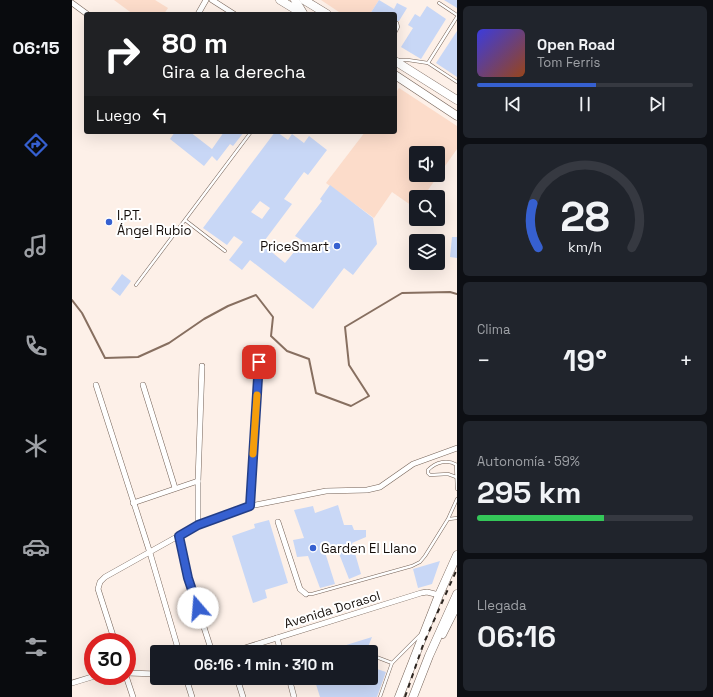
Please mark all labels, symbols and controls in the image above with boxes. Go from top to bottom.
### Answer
text: 80 m [162,25,228,61]
icon: right [96,28,148,80]
text: Open Road [537,35,615,54]
text: 06:15 [12,36,60,59]
text: Tom Ferris [537,54,600,71]
text: Gira a la derecha [162,60,306,83]
icon: previous [502,93,524,115]
icon: pause [574,93,596,115]
icon: next [646,93,668,115]
icon: left [149,104,171,126]
text: Luego [96,106,141,125]
icon: directions [22,131,50,159]
map controls [409,146,445,270]
button: sound [409,146,445,182]
button: search [409,190,445,226]
text: 28 [560,190,610,243]
place label: I.P.T. Ángel Rubio [117,207,191,239]
marker: I.P.T. Ángel Rubio [104,217,114,227]
icon: music [22,232,50,260]
button: layers [409,234,445,270]
place label: PriceSmart [260,238,329,255]
text: km/h [568,238,602,256]
marker: PriceSmart [332,241,342,251]
text: Clima [477,321,510,338]
icon: phone [22,332,50,360]
text: 19° [563,341,607,380]
pin [242,345,276,379]
text: − [477,346,491,374]
text: + [679,346,693,374]
icon: arrive [248,351,270,373]
icon: climate [22,432,50,460]
text: Autonomía · 59% [477,453,580,470]
text: 295 km [477,473,581,512]
icon: car [22,533,50,561]
place label: Garden El Llano [321,540,417,557]
marker: Garden El Llano [308,543,318,553]
position arrow [177,587,219,629]
street label: Avenida Dorasol [282,587,382,632]
text: Llegada [477,597,526,614]
text: 06:16 [477,617,556,656]
icon: filters [22,633,50,661]
speed limit sign: 30 [84,633,136,685]
text: 06:16 · 1 min · 310 m [194,655,334,674]

